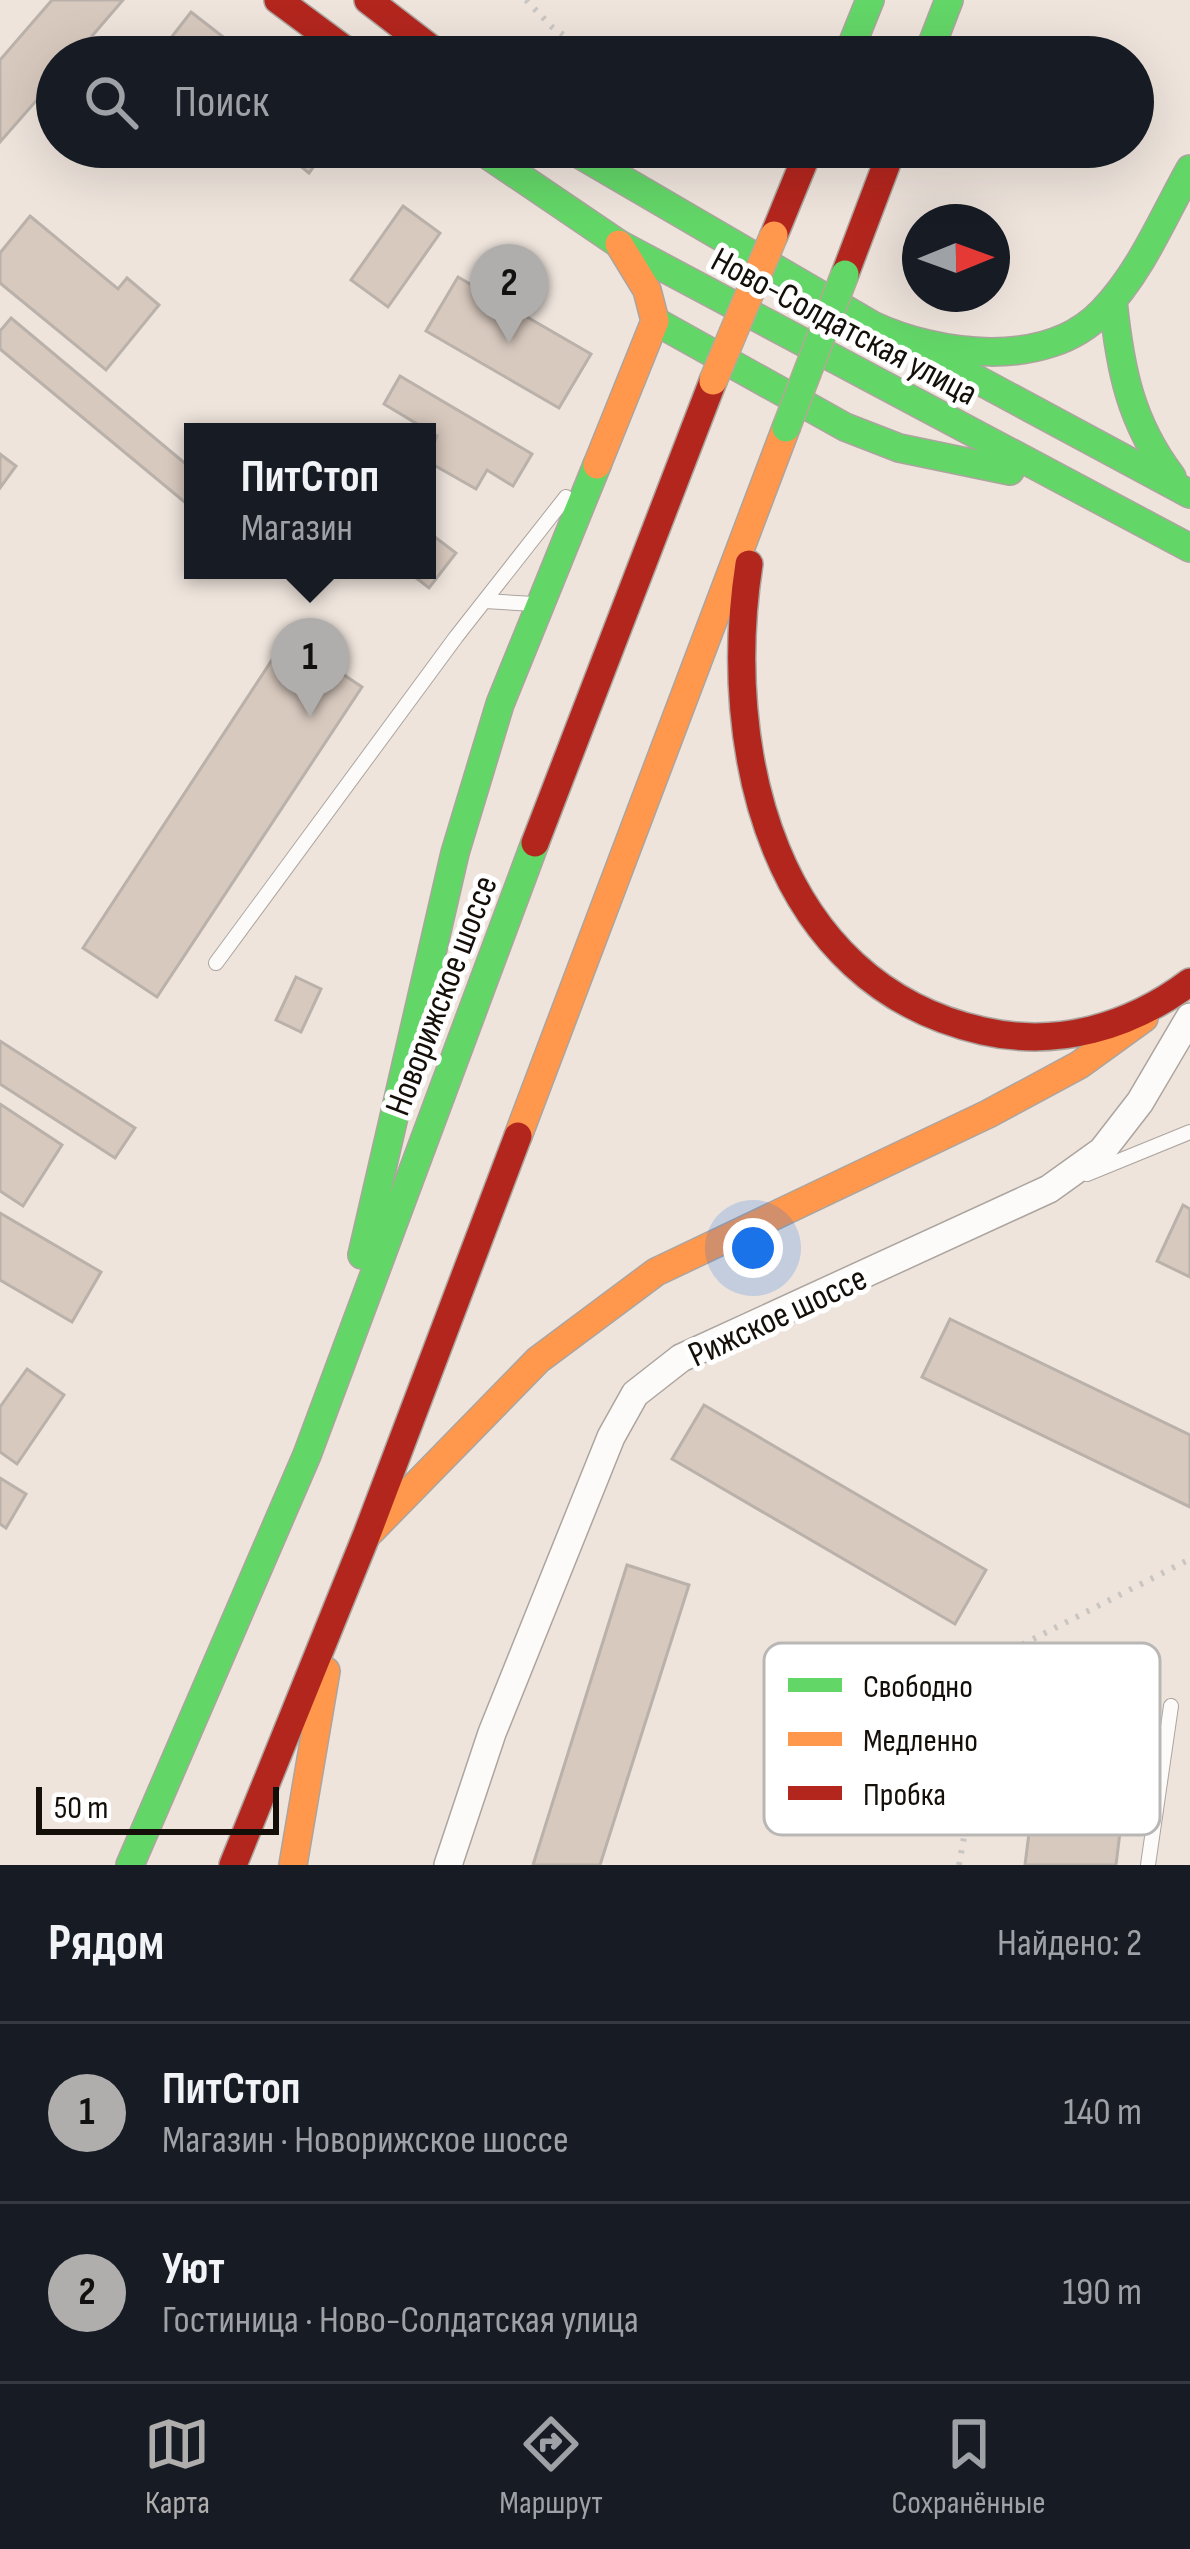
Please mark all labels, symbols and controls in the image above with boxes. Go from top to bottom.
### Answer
search box [36,36,1154,168]
icon: search [78,69,144,135]
text: Поиск [174,75,269,130]
north arrow [902,204,1010,312]
street label: Ново-Солдатская улица [703,239,984,415]
pin: 2 [470,244,548,343]
popup [184,423,436,579]
text: ПитСтоп [241,450,379,505]
text: Магазин [241,505,353,552]
pin: 1 [271,618,349,717]
street label: Новорижское шоссе [377,870,508,1122]
your location [723,1218,783,1278]
street label: Рижское шоссе [682,1257,874,1377]
legend [764,1643,1160,1835]
text: Свободно [863,1667,973,1707]
text: Медленно [863,1721,978,1761]
text: Пробка [863,1775,946,1815]
scale bar [36,1781,279,1834]
text: 50 m [54,1788,108,1828]
text: Рядом [48,1913,164,1974]
text: Найдено: 2 [997,1920,1142,1967]
text: ПитСтоп [162,2062,300,2117]
text: 1 [79,2089,95,2136]
text: 140 m [1063,2089,1142,2136]
text: Магазин · Новорижское шоссе [162,2117,569,2164]
text: Уют [162,2242,225,2297]
text: 2 [78,2269,96,2316]
text: 190 m [1062,2269,1142,2316]
text: Гостиница · Ново-Солдатская улица [162,2297,639,2344]
tab: Карта [144,2411,210,2523]
tab: Маршрут [499,2411,603,2523]
tab: Сохранённые [892,2411,1046,2523]

